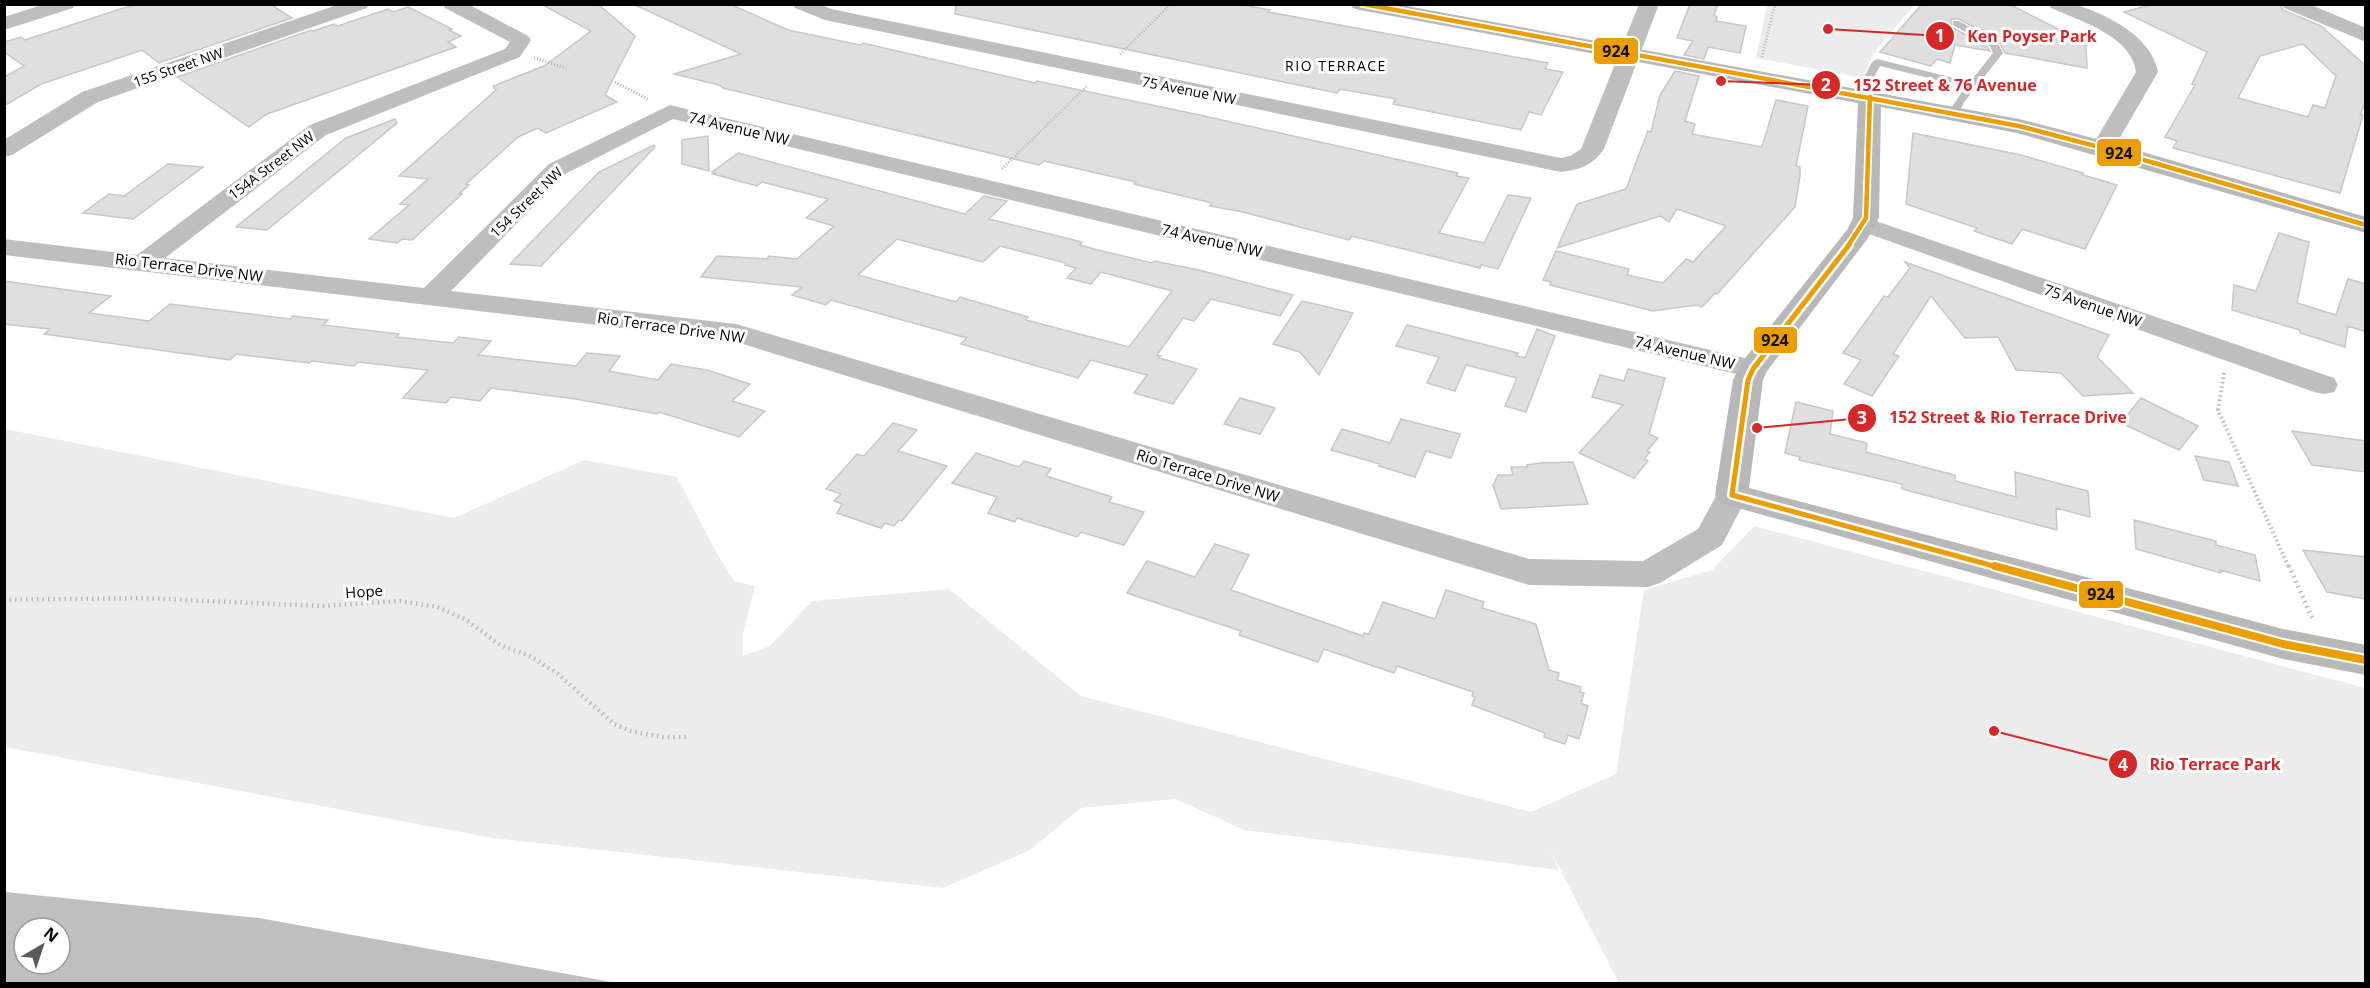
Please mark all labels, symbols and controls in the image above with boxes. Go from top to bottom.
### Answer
callout: Ken Poyser Park [1925,19,2109,53]
text: 1 [1935,23,1945,47]
text: Ken Poyser Park [1967,25,2097,47]
line badge: 924 [1593,37,1639,65]
text: 924 [1602,40,1630,62]
street label: 155 Street NW [131,43,226,91]
district label: RIO TERRACE [1285,56,1387,75]
callout: 152 Street & 76 Avenue [1811,68,2049,102]
street label: 75 Avenue NW [1140,72,1238,108]
text: 2 [1821,72,1831,96]
text: 152 Street & 76 Avenue [1853,74,2037,96]
street label: 74 Avenue NW [687,107,791,149]
street label: 154A Street NW [224,126,318,203]
line badge: 924 [2096,138,2142,167]
text: 924 [2105,142,2133,164]
street label: 154 Street NW [486,163,566,241]
street label: 74 Avenue NW [1160,219,1264,261]
street label: Rio Terrace Drive NW [114,248,264,286]
street label: 75 Avenue NW [2041,279,2145,331]
street label: Rio Terrace Drive NW [596,307,746,347]
line badge: 924 [1753,326,1798,354]
text: 924 [1761,329,1789,351]
street label: 74 Avenue NW [1633,331,1737,373]
callout: 152 Street & Rio Terrace Drive [1847,401,2139,435]
text: 3 [1857,405,1867,429]
text: 152 Street & Rio Terrace Drive [1889,406,2127,428]
street label: Rio Terrace Drive NW [1134,444,1282,506]
street label: Hope [345,580,383,602]
line badge: 924 [2078,580,2124,609]
text: 924 [2087,583,2115,605]
callout: Rio Terrace Park [2108,747,2293,781]
text: 4 [2118,752,2128,776]
text: Rio Terrace Park [2149,753,2281,775]
north arrow [12,916,72,976]
text: N [39,922,63,947]

